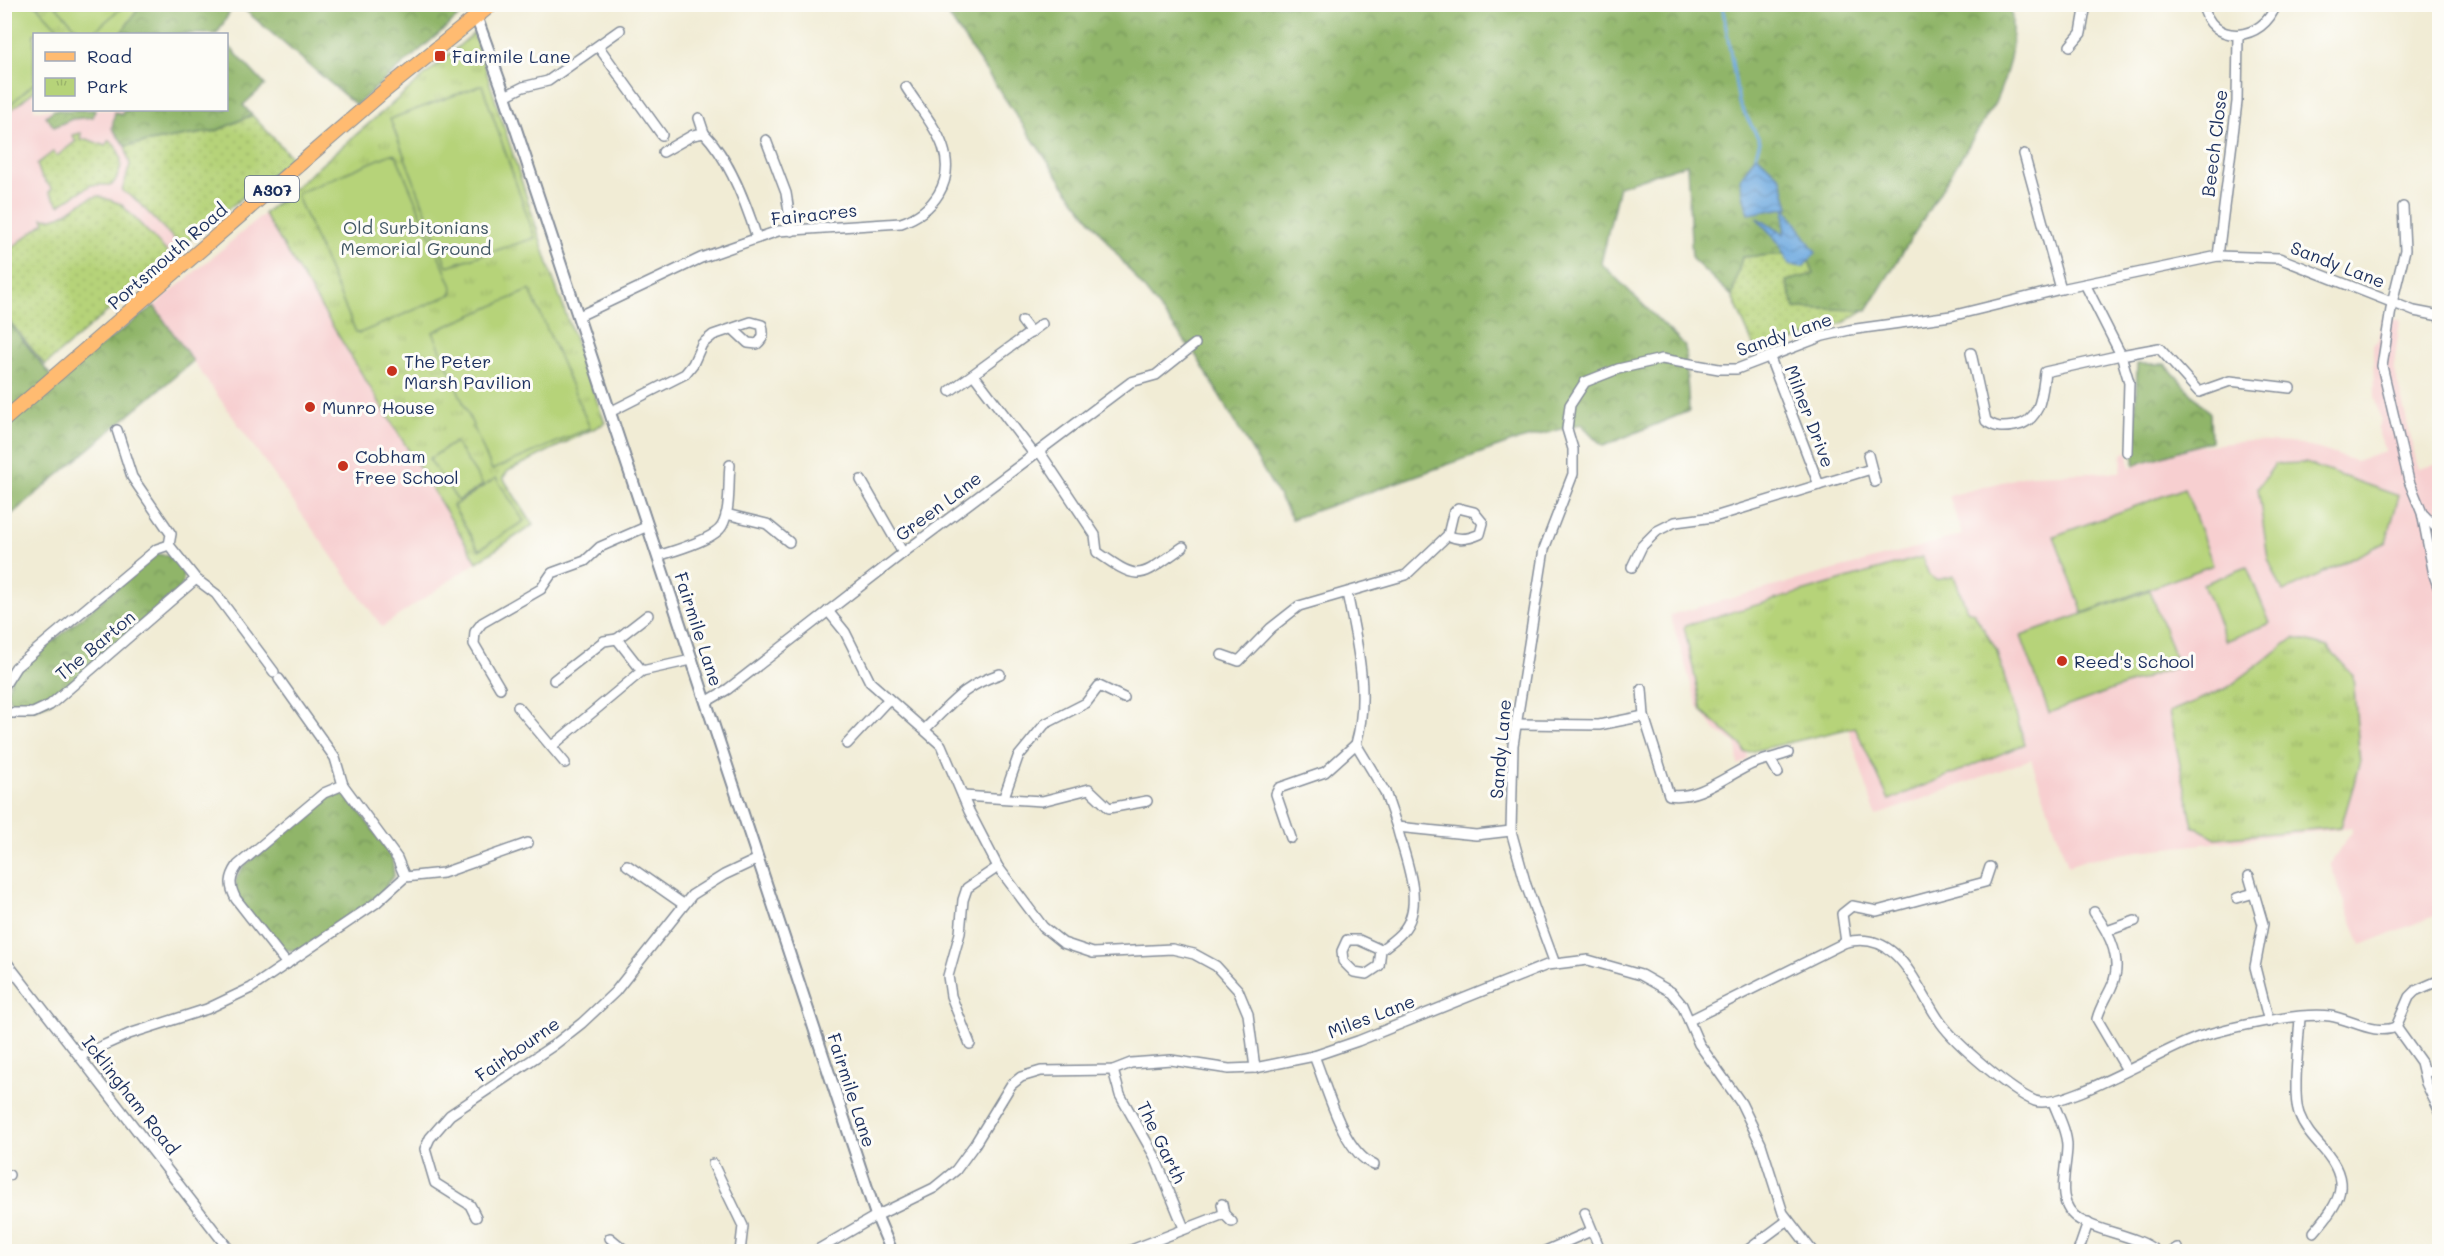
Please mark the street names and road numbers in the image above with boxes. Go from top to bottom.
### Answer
street label: Beech Close [2196,88,2232,198]
road number: A307 [245,176,299,202]
street label: Portsmouth Road [102,197,232,315]
street label: Fairacres [770,198,858,230]
street label: Sandy Lane [2287,235,2389,293]
street label: Sandy Lane [1733,306,1835,362]
street label: Milner Drive [1779,361,1841,471]
street label: Green Lane [890,466,986,546]
street label: Fairmile Lane [669,569,729,689]
street label: The Barton [50,605,140,685]
street label: Sandy Lane [1484,698,1516,800]
street label: Miles Lane [1324,988,1418,1044]
street label: Fairbourne [470,1011,564,1087]
street label: Fairmile Lane [822,1030,882,1150]
street label: Icklingham Road [77,1031,185,1159]
street label: The Garth [1132,1097,1192,1187]

